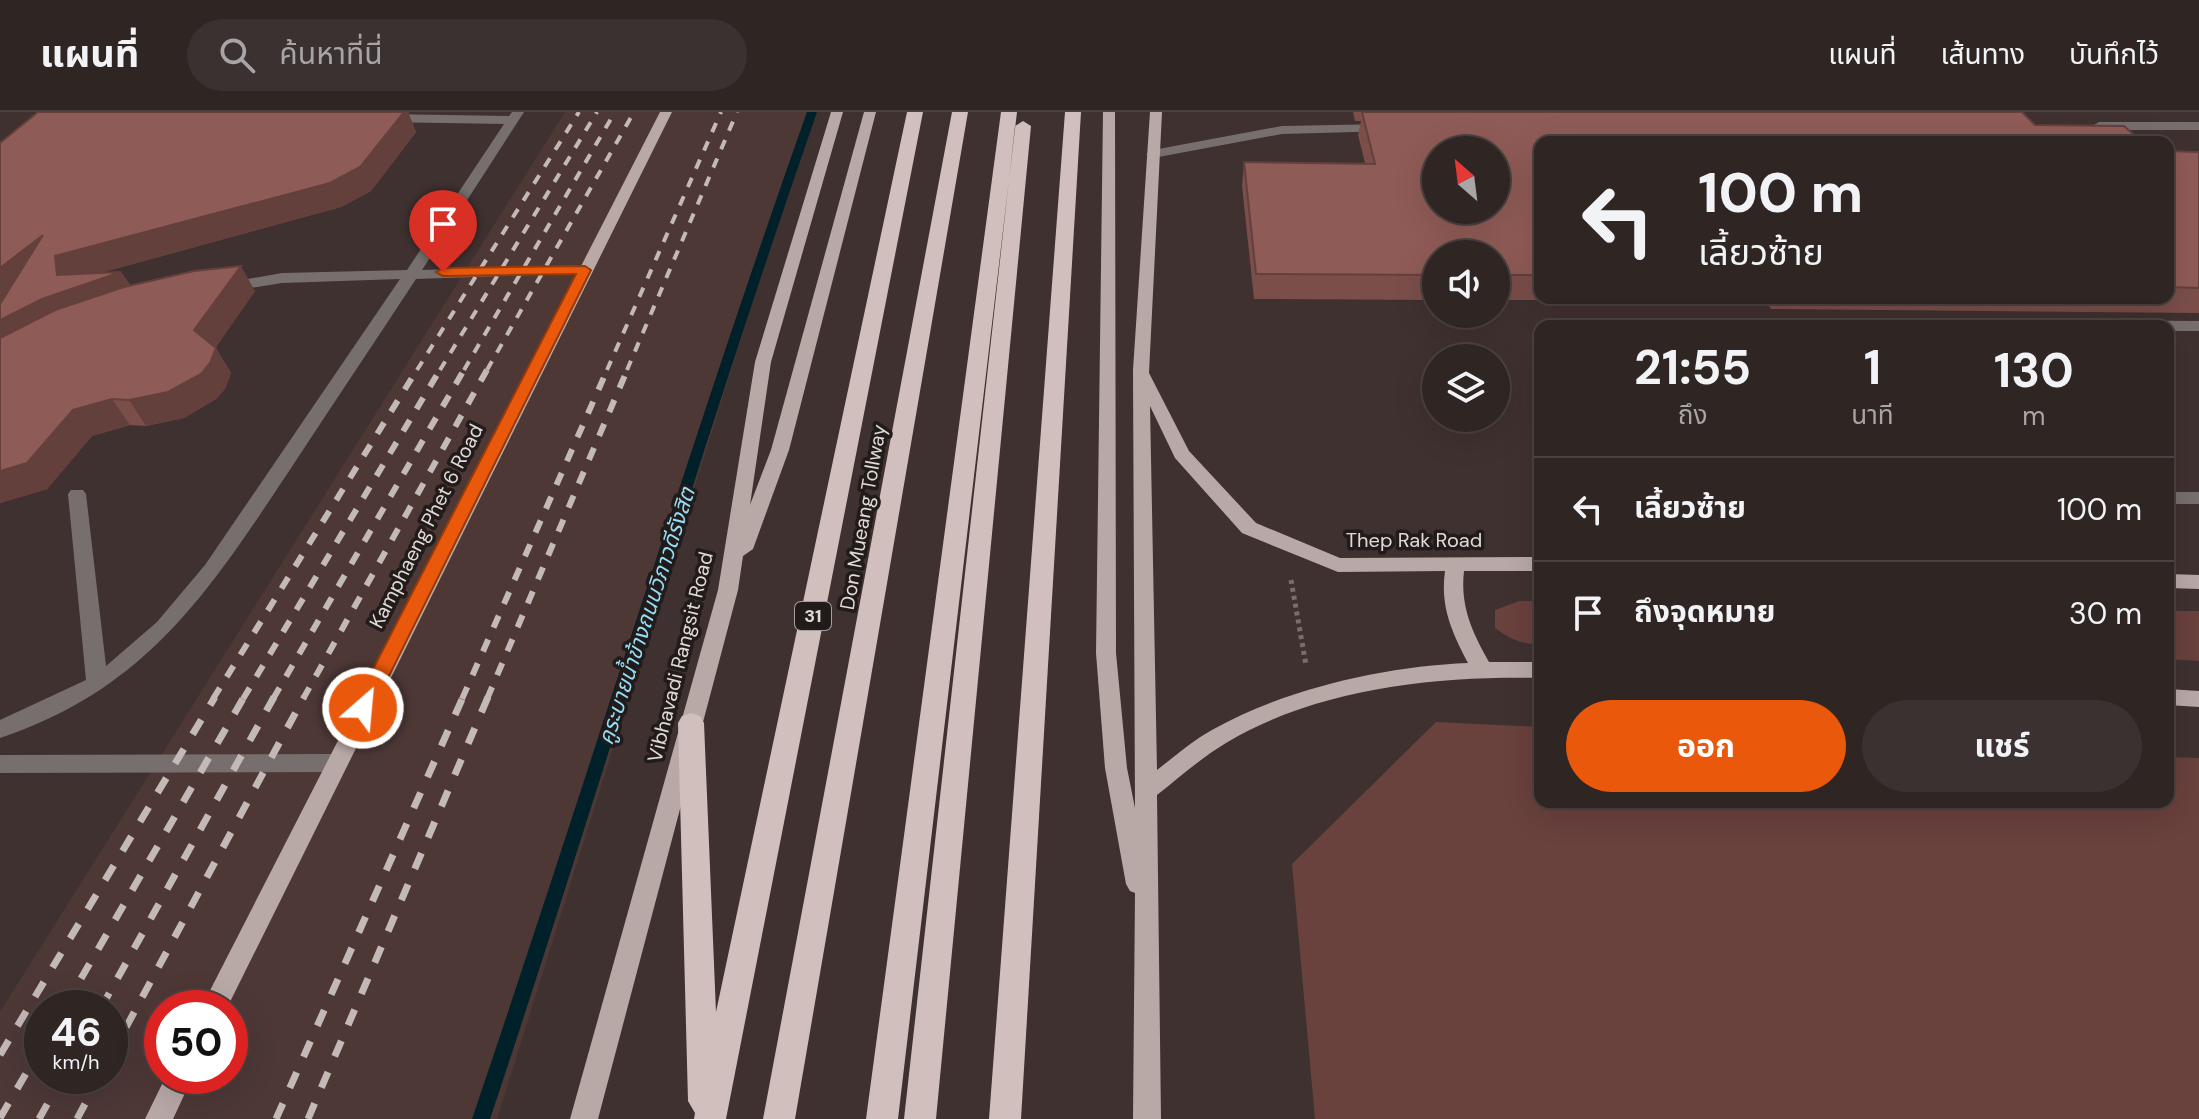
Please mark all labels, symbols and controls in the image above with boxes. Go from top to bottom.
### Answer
search box [187,19,747,91]
text: แผนที่ [40,29,139,79]
icon: search [215,33,259,77]
text: ค้นหาที่นี่ [279,34,383,73]
text: แผนที่ [1828,36,1896,73]
text: เส้นทาง [1940,36,2025,73]
text: บันทึกไว้ [2069,36,2159,73]
north arrow [1422,136,1510,224]
map controls [1422,136,1510,432]
text: 100 m [1698,156,1863,229]
icon: left [1566,168,1670,272]
pin [409,190,477,272]
icon: arrive [421,202,465,246]
text: เลี้ยวซ้าย [1698,229,1824,276]
button: sound [1422,240,1510,328]
text: 21:55 [1634,336,1751,399]
text: 1 [1864,336,1881,399]
text: 130 [1994,339,2074,402]
button: layers [1422,344,1510,432]
text: ถึง [1678,398,1707,432]
text: นาที [1851,398,1894,432]
text: m [2022,399,2045,433]
street label: Kamphaeng Phet 6 Road [363,419,489,633]
street label: Don Mueang Tollway [834,422,892,612]
water label: คูระบายน้ำข้างถนนวิภาวดีรังสิต [590,483,702,749]
icon: left [1566,487,1610,531]
text: เลี้ยวซ้าย [1634,488,1746,527]
text: 100 m [2057,490,2142,529]
street label: Thep Rak Road [1346,527,1482,553]
street label: Vibhavadi Rangsit Road [641,549,719,765]
icon: arrive [1566,591,1610,635]
text: ถึงจุดหมาย [1634,592,1775,631]
text: 30 m [2069,594,2142,633]
road number: 31 [795,602,831,630]
position arrow [321,666,405,750]
button: ออก [1566,700,1846,792]
button: แชร์ [1862,700,2142,792]
speed limit sign: 50 [144,990,248,1094]
text: 46 [50,1006,102,1058]
text: km/h [52,1049,100,1075]

